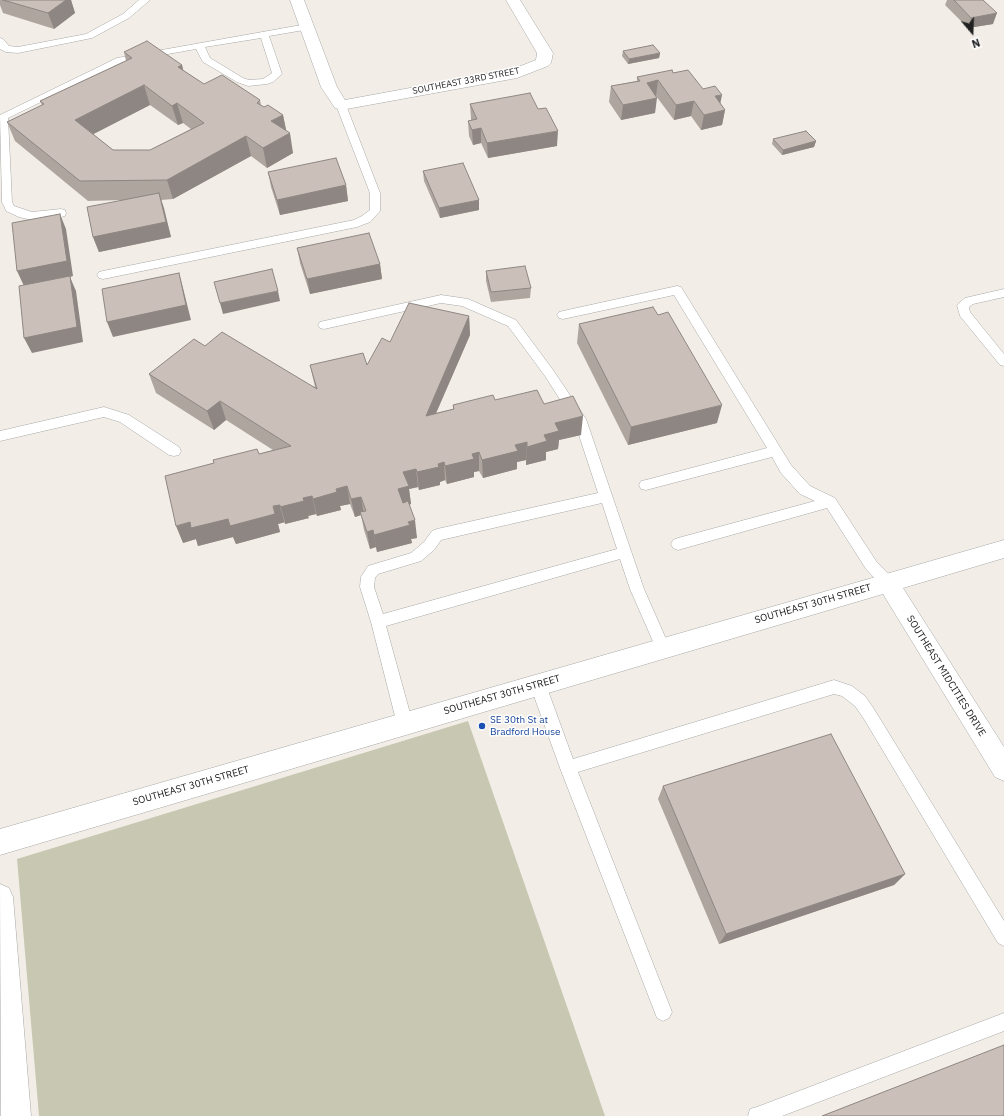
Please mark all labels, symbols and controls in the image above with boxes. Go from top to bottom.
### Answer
north arrow [952,12,992,52]
text: N [970,35,982,51]
street label: SOUTHEAST 33RD STREET [411,65,521,97]
street label: SOUTHEAST 30TH STREET [753,582,873,626]
street label: SOUTHEAST MIDCITIES DRIVE [904,613,988,739]
street label: SOUTHEAST 30TH STREET [442,673,562,717]
place label: SE 30th St at Bradford House [490,714,561,738]
marker: SE 30th St at Bradford House [477,721,487,731]
street label: SOUTHEAST 30TH STREET [131,764,251,808]

